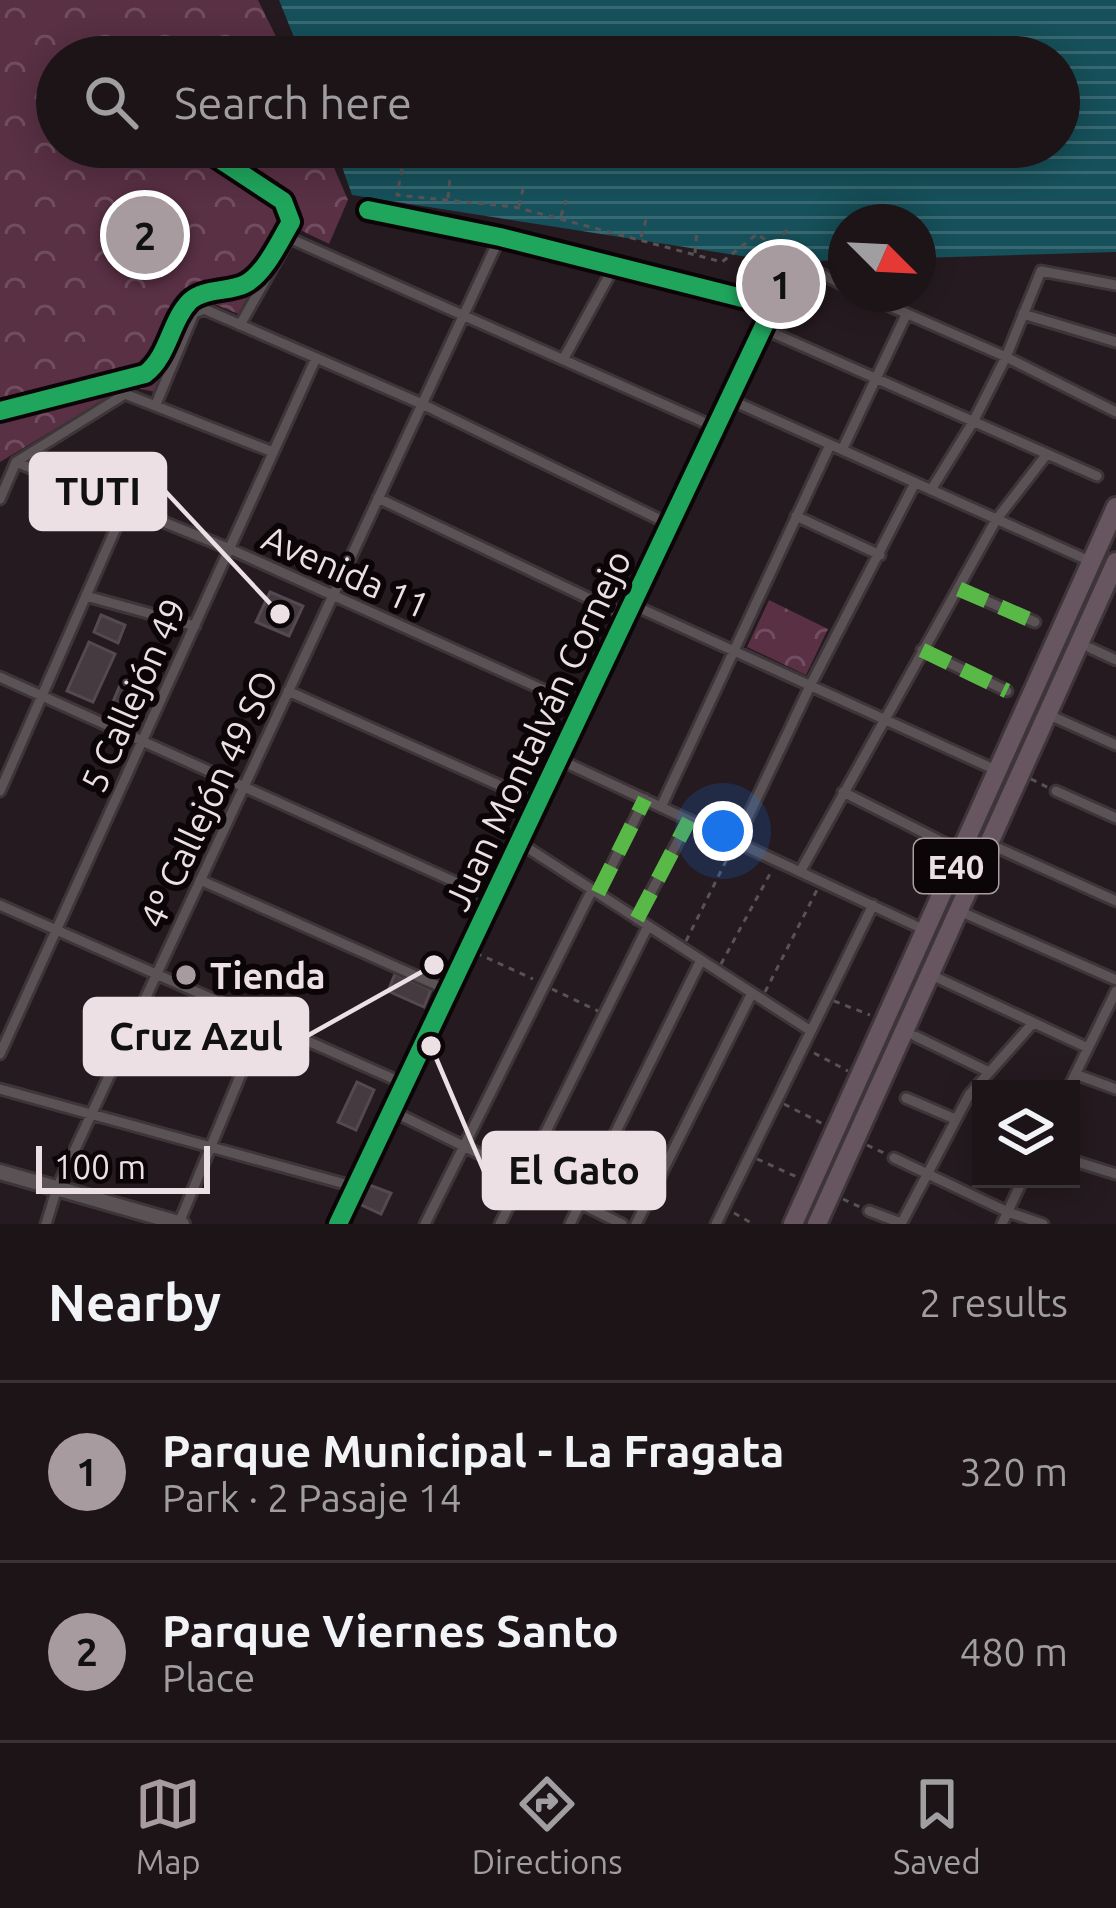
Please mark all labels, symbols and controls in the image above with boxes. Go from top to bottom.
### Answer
search box [36,36,1080,168]
icon: search [78,69,144,135]
text: Search here [174,77,412,128]
pin: 2 [106,190,184,280]
north arrow [828,204,936,312]
pin: 1 [742,239,820,329]
callout: TUTI [31,454,165,529]
text: TUTI [55,469,141,512]
street label: Avenida 11 [256,516,436,626]
street label: Juan Montalván Cornejo [436,544,638,916]
street label: 5 Callejón 49 [72,592,194,798]
street label: 4º Callejón 49 SO [131,664,285,934]
your location [693,801,753,861]
road number: E40 [914,839,998,893]
place label: Tienda [210,955,326,996]
marker: Tienda [173,962,199,988]
callout: Cruz Azul [85,999,307,1074]
text: Cruz Azul [109,1014,283,1057]
map controls [972,1080,1080,1188]
button: layers [972,1080,1080,1188]
callout: El Gato [484,1133,664,1208]
scale bar [36,1140,210,1193]
text: 100 m [54,1148,146,1185]
text: El Gato [508,1148,640,1191]
text: Nearby [48,1273,221,1331]
text: 2 results [919,1281,1068,1324]
text: Parque Municipal - La Fragata [162,1425,784,1476]
text: 1 [76,1450,98,1493]
text: 320 m [959,1450,1068,1493]
text: Park · 2 Pasaje 14 [162,1476,462,1519]
text: Parque Viernes Santo [162,1605,619,1656]
text: 2 [76,1630,98,1673]
text: 480 m [959,1630,1068,1673]
text: Place [162,1656,255,1699]
tab: Map [135,1771,201,1880]
tab: Directions [472,1771,622,1880]
tab: Saved [893,1771,981,1880]

